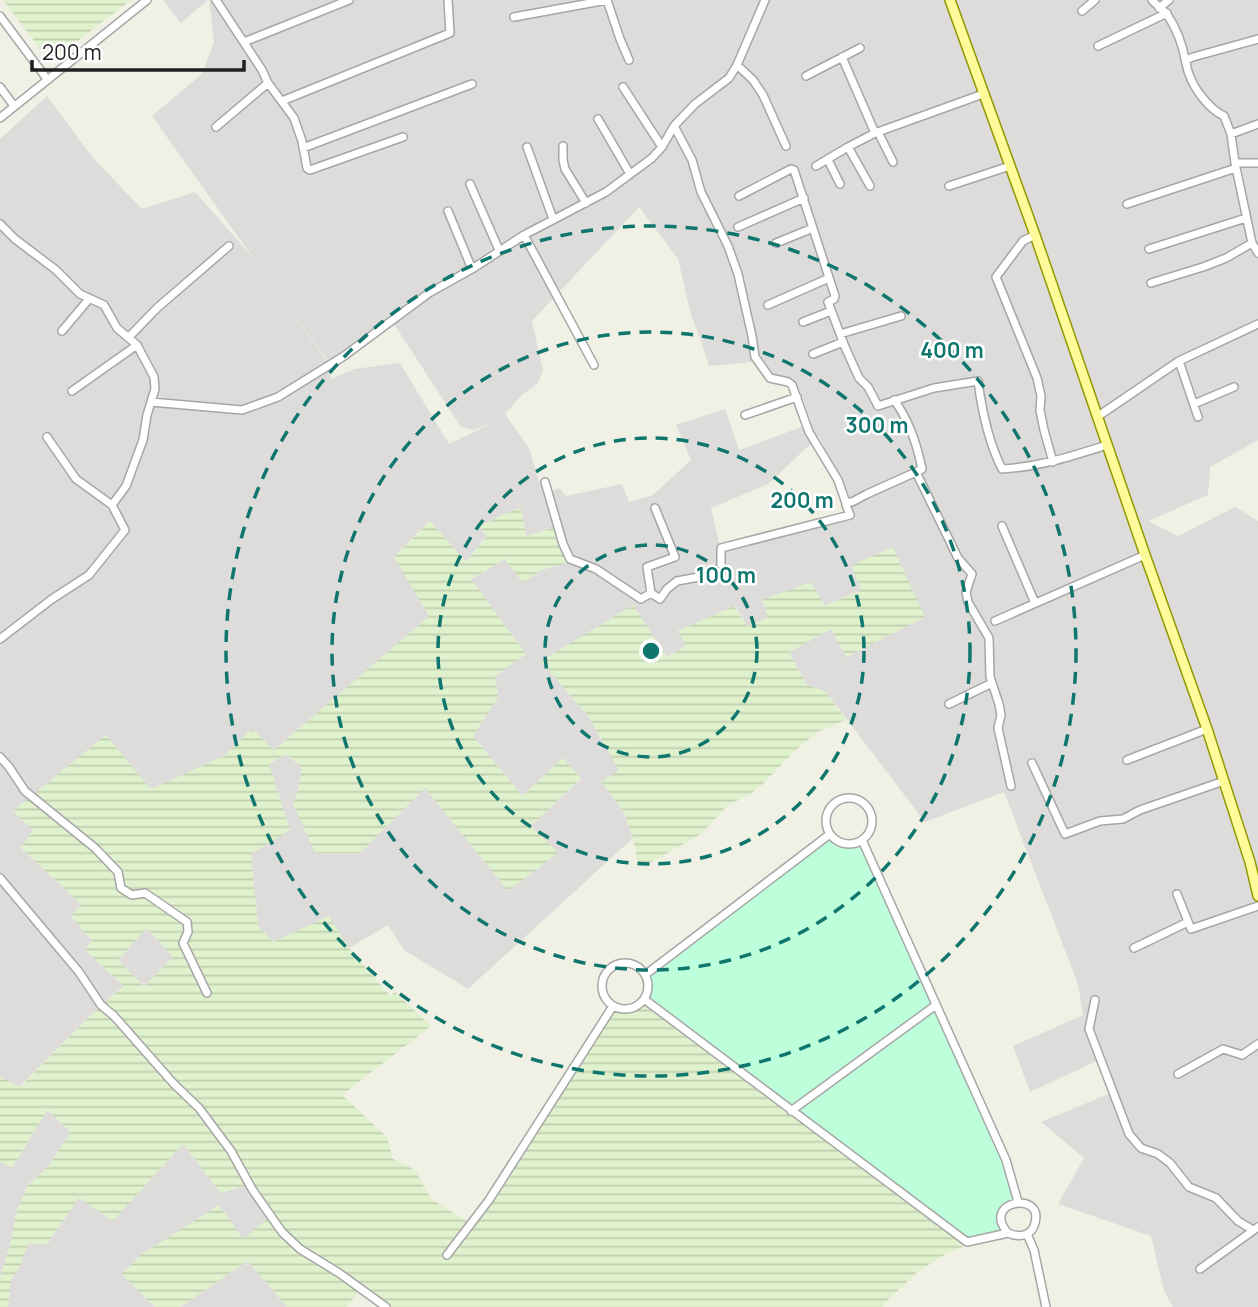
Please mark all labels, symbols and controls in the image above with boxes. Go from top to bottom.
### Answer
scale bar [32,28,243,72]
text: 200 m [42,38,102,66]
text: 400 m [920,336,984,364]
text: 300 m [846,411,908,439]
text: 200 m [770,486,834,514]
text: 100 m [696,561,756,589]
centre of rings [639,639,663,663]

